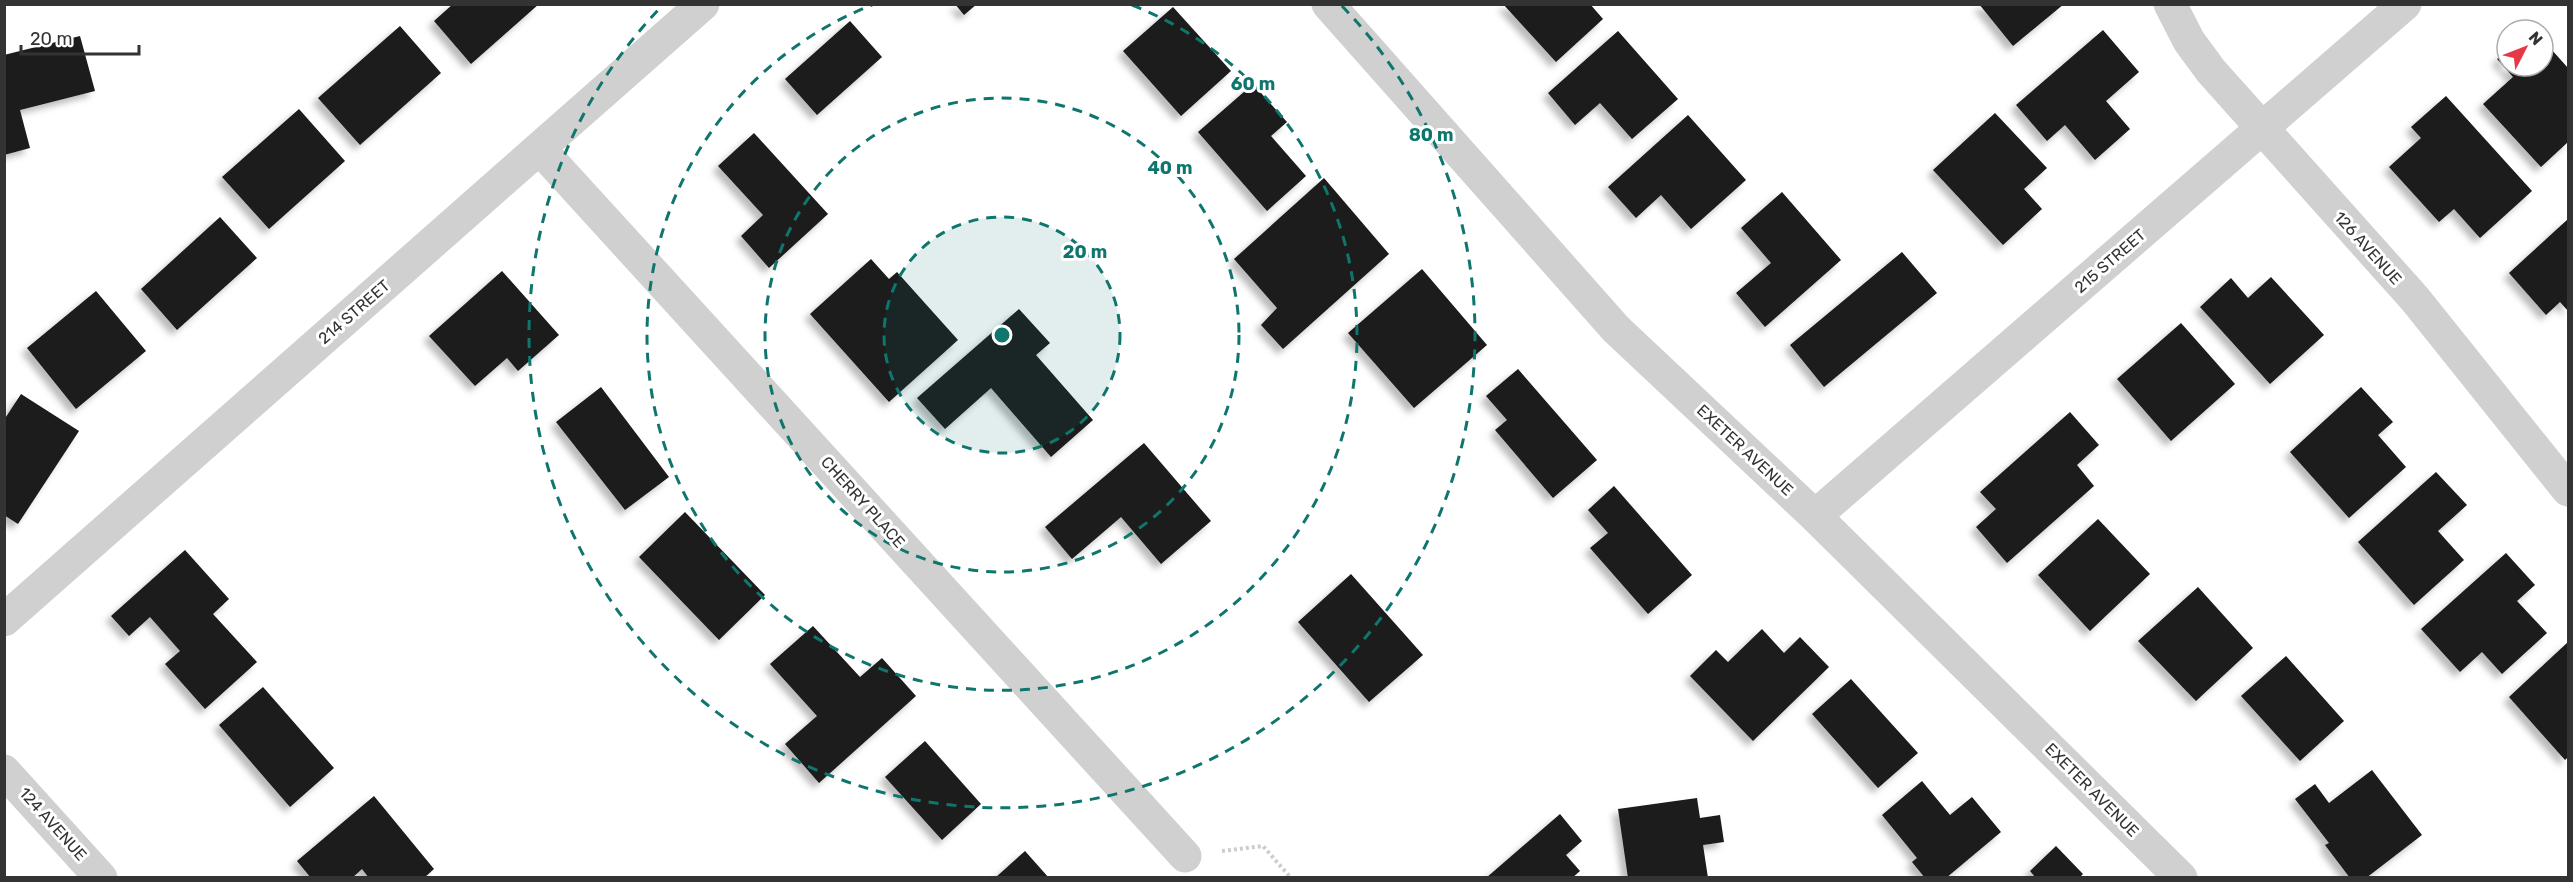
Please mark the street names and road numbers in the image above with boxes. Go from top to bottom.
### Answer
street label: 126 AVENUE [2330,208,2406,288]
street label: 215 STREET [2071,225,2149,297]
street label: 214 STREET [314,276,394,348]
street label: EXETER AVENUE [1693,401,1797,499]
street label: CHERRY PLACE [817,452,909,552]
street label: EXETER AVENUE [2041,739,2143,841]
street label: 124 AVENUE [15,784,91,864]

